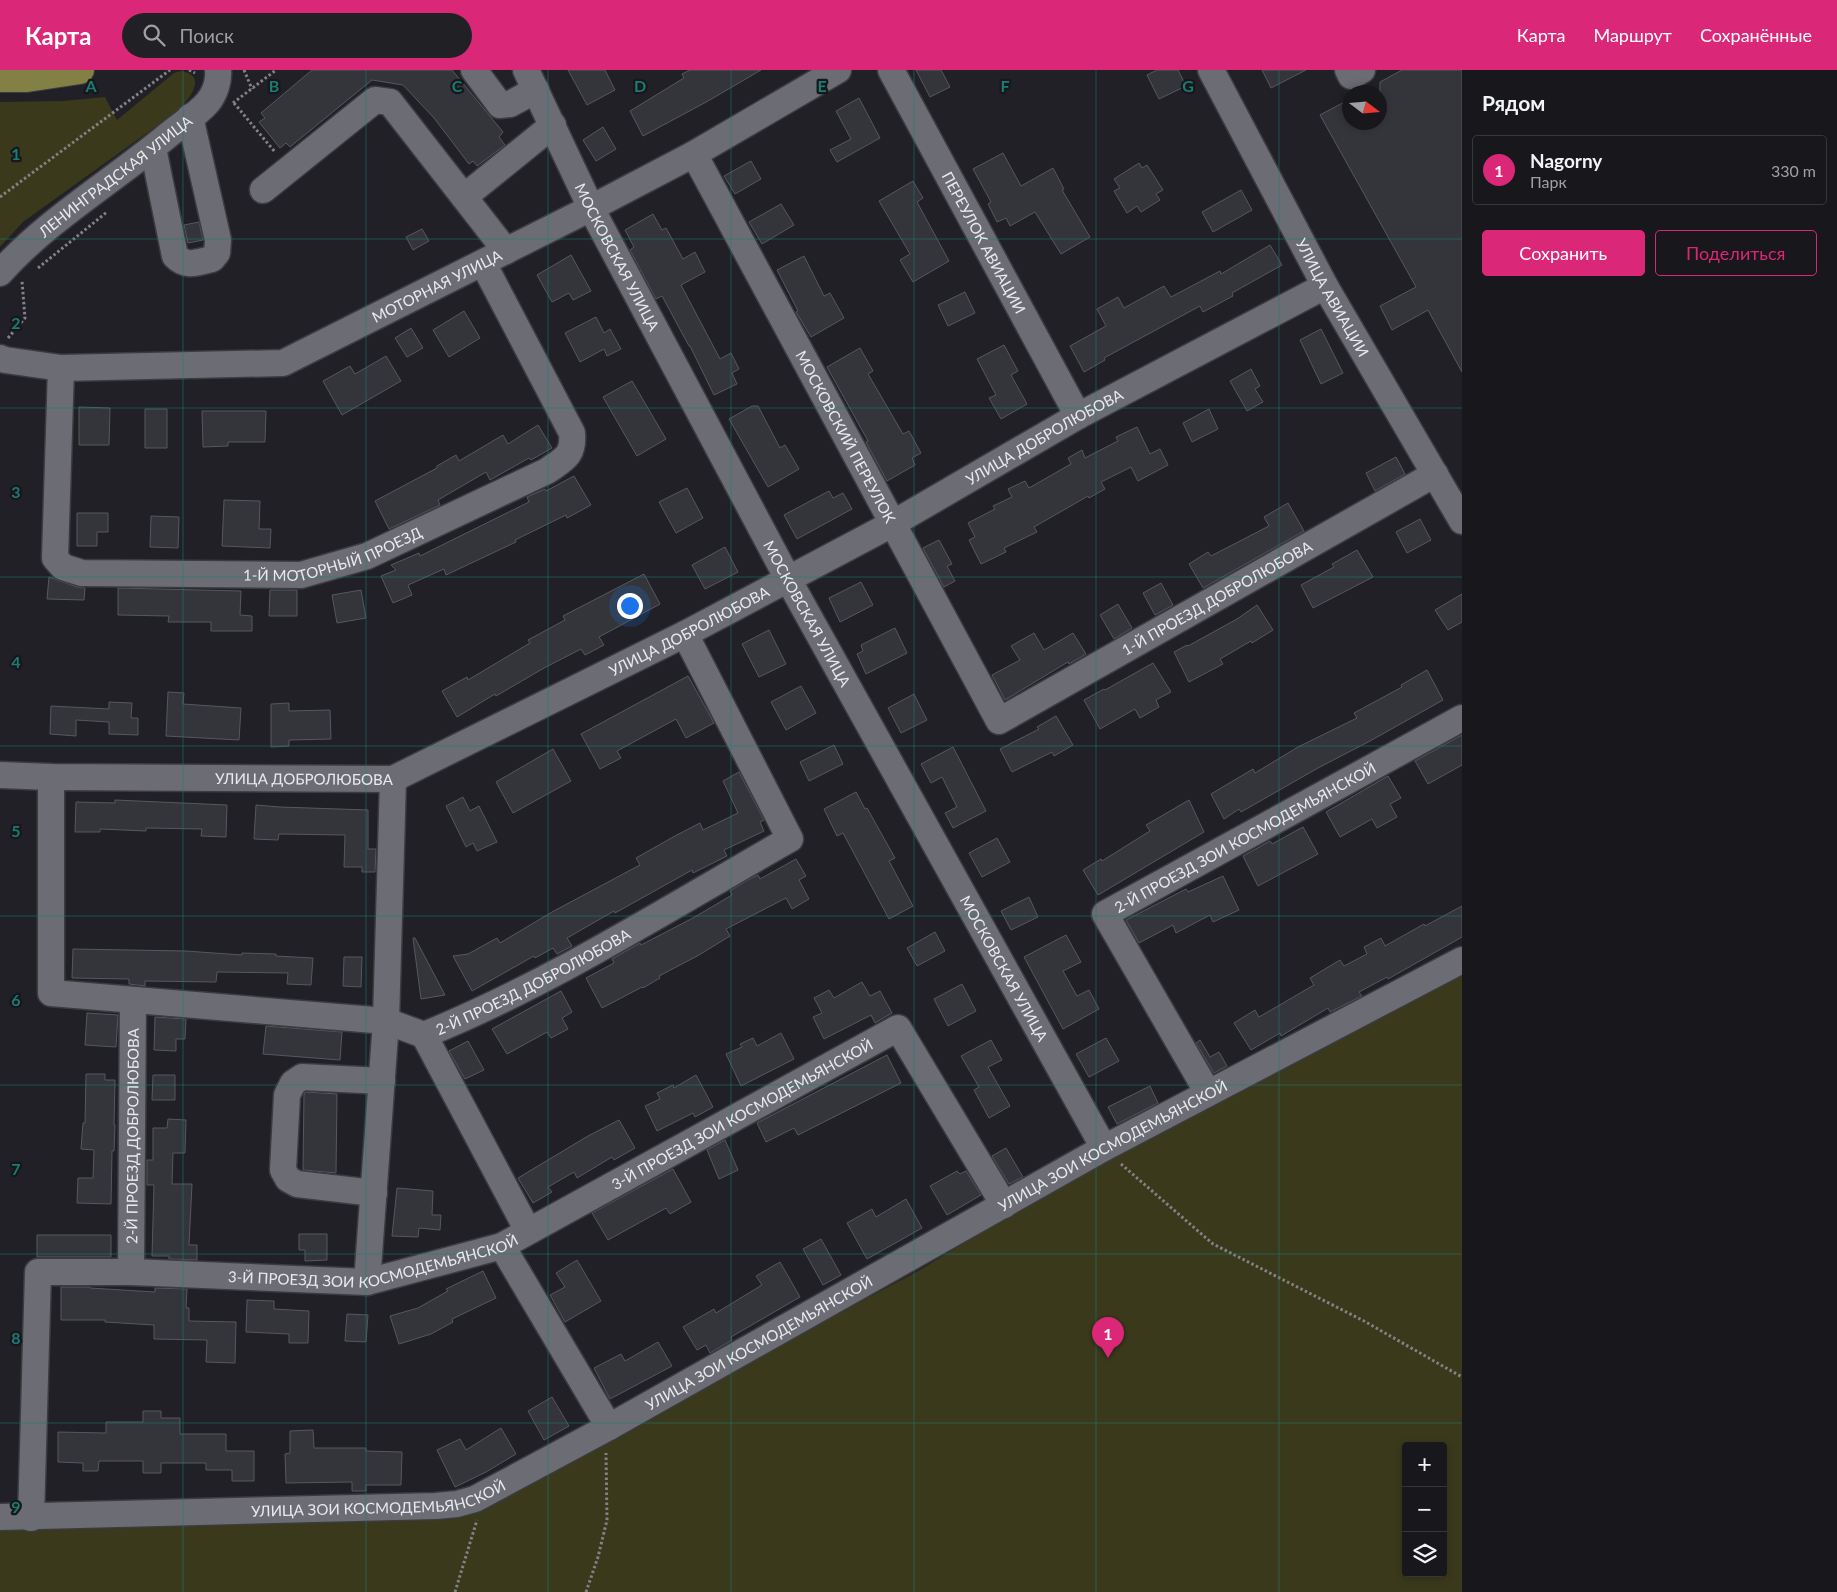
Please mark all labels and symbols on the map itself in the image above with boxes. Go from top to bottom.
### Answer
text: A [84,76,97,95]
text: B [269,76,279,95]
text: C [452,76,463,95]
text: D [634,76,646,95]
text: E [817,76,827,95]
text: F [1000,76,1010,95]
text: G [1182,76,1194,95]
north arrow [1342,85,1387,130]
street label: ЛЕНИНГРАДСКАЯ УЛИЦА [34,111,196,241]
text: 1 [11,144,21,163]
street label: ПЕРЕУЛОК АВИАЦИИ [939,168,1030,317]
street label: МОСКОВСКАЯ УЛИЦА [572,180,664,334]
street label: УЛИЦА АВИАЦИИ [1293,235,1373,360]
street label: МОТОРНАЯ УЛИЦА [369,245,505,326]
text: 2 [11,313,21,332]
street label: МОСКОВСКИЙ ПЕРЕУЛОК [792,347,900,526]
street label: УЛИЦА ДОБРОЛЮБОВА [962,385,1127,488]
text: 3 [11,482,21,501]
street label: 1-Й МОТОРНЫЙ ПРОЕЗД [243,523,425,584]
street label: 1-Й ПРОЕЗД ДОБРОЛЮБОВА [1118,536,1316,659]
street label: МОСКОВСКАЯ УЛИЦА [760,537,855,690]
street label: УЛИЦА ДОБРОЛЮБОВА [606,582,773,679]
your location [617,593,643,619]
text: 4 [11,652,21,671]
street label: 2-Й ПРОЕЗД ЗОИ КОСМОДЕМЬЯНСКОЙ [1111,758,1379,916]
street label: УЛИЦА ДОБРОЛЮБОВА [215,769,394,788]
text: 5 [11,821,21,840]
street label: МОСКОВСКАЯ УЛИЦА [957,892,1052,1045]
street label: 2-Й ПРОЕЗД ДОБРОЛЮБОВА [433,924,634,1038]
text: 6 [11,990,21,1009]
street label: 2-Й ПРОЕЗД ДОБРОЛЮБОВА [122,1027,142,1244]
street label: 3-Й ПРОЕЗД ЗОИ КОСМОДЕМЬЯНСКОЙ [608,1035,876,1193]
street label: УЛИЦА ЗОИ КОСМОДЕМЬЯНСКОЙ [995,1076,1230,1215]
text: 7 [11,1159,21,1178]
street label: 3-Й ПРОЕЗД ЗОИ КОСМОДЕМЬЯНСКОЙ [228,1230,521,1291]
street label: УЛИЦА ЗОИ КОСМОДЕМЬЯНСКОЙ [642,1271,875,1414]
pin: 1 [1092,1317,1124,1358]
text: 8 [11,1328,21,1347]
street label: УЛИЦА ЗОИ КОСМОДЕМЬЯНСКОЙ [251,1476,508,1520]
text: 9 [11,1497,21,1516]

